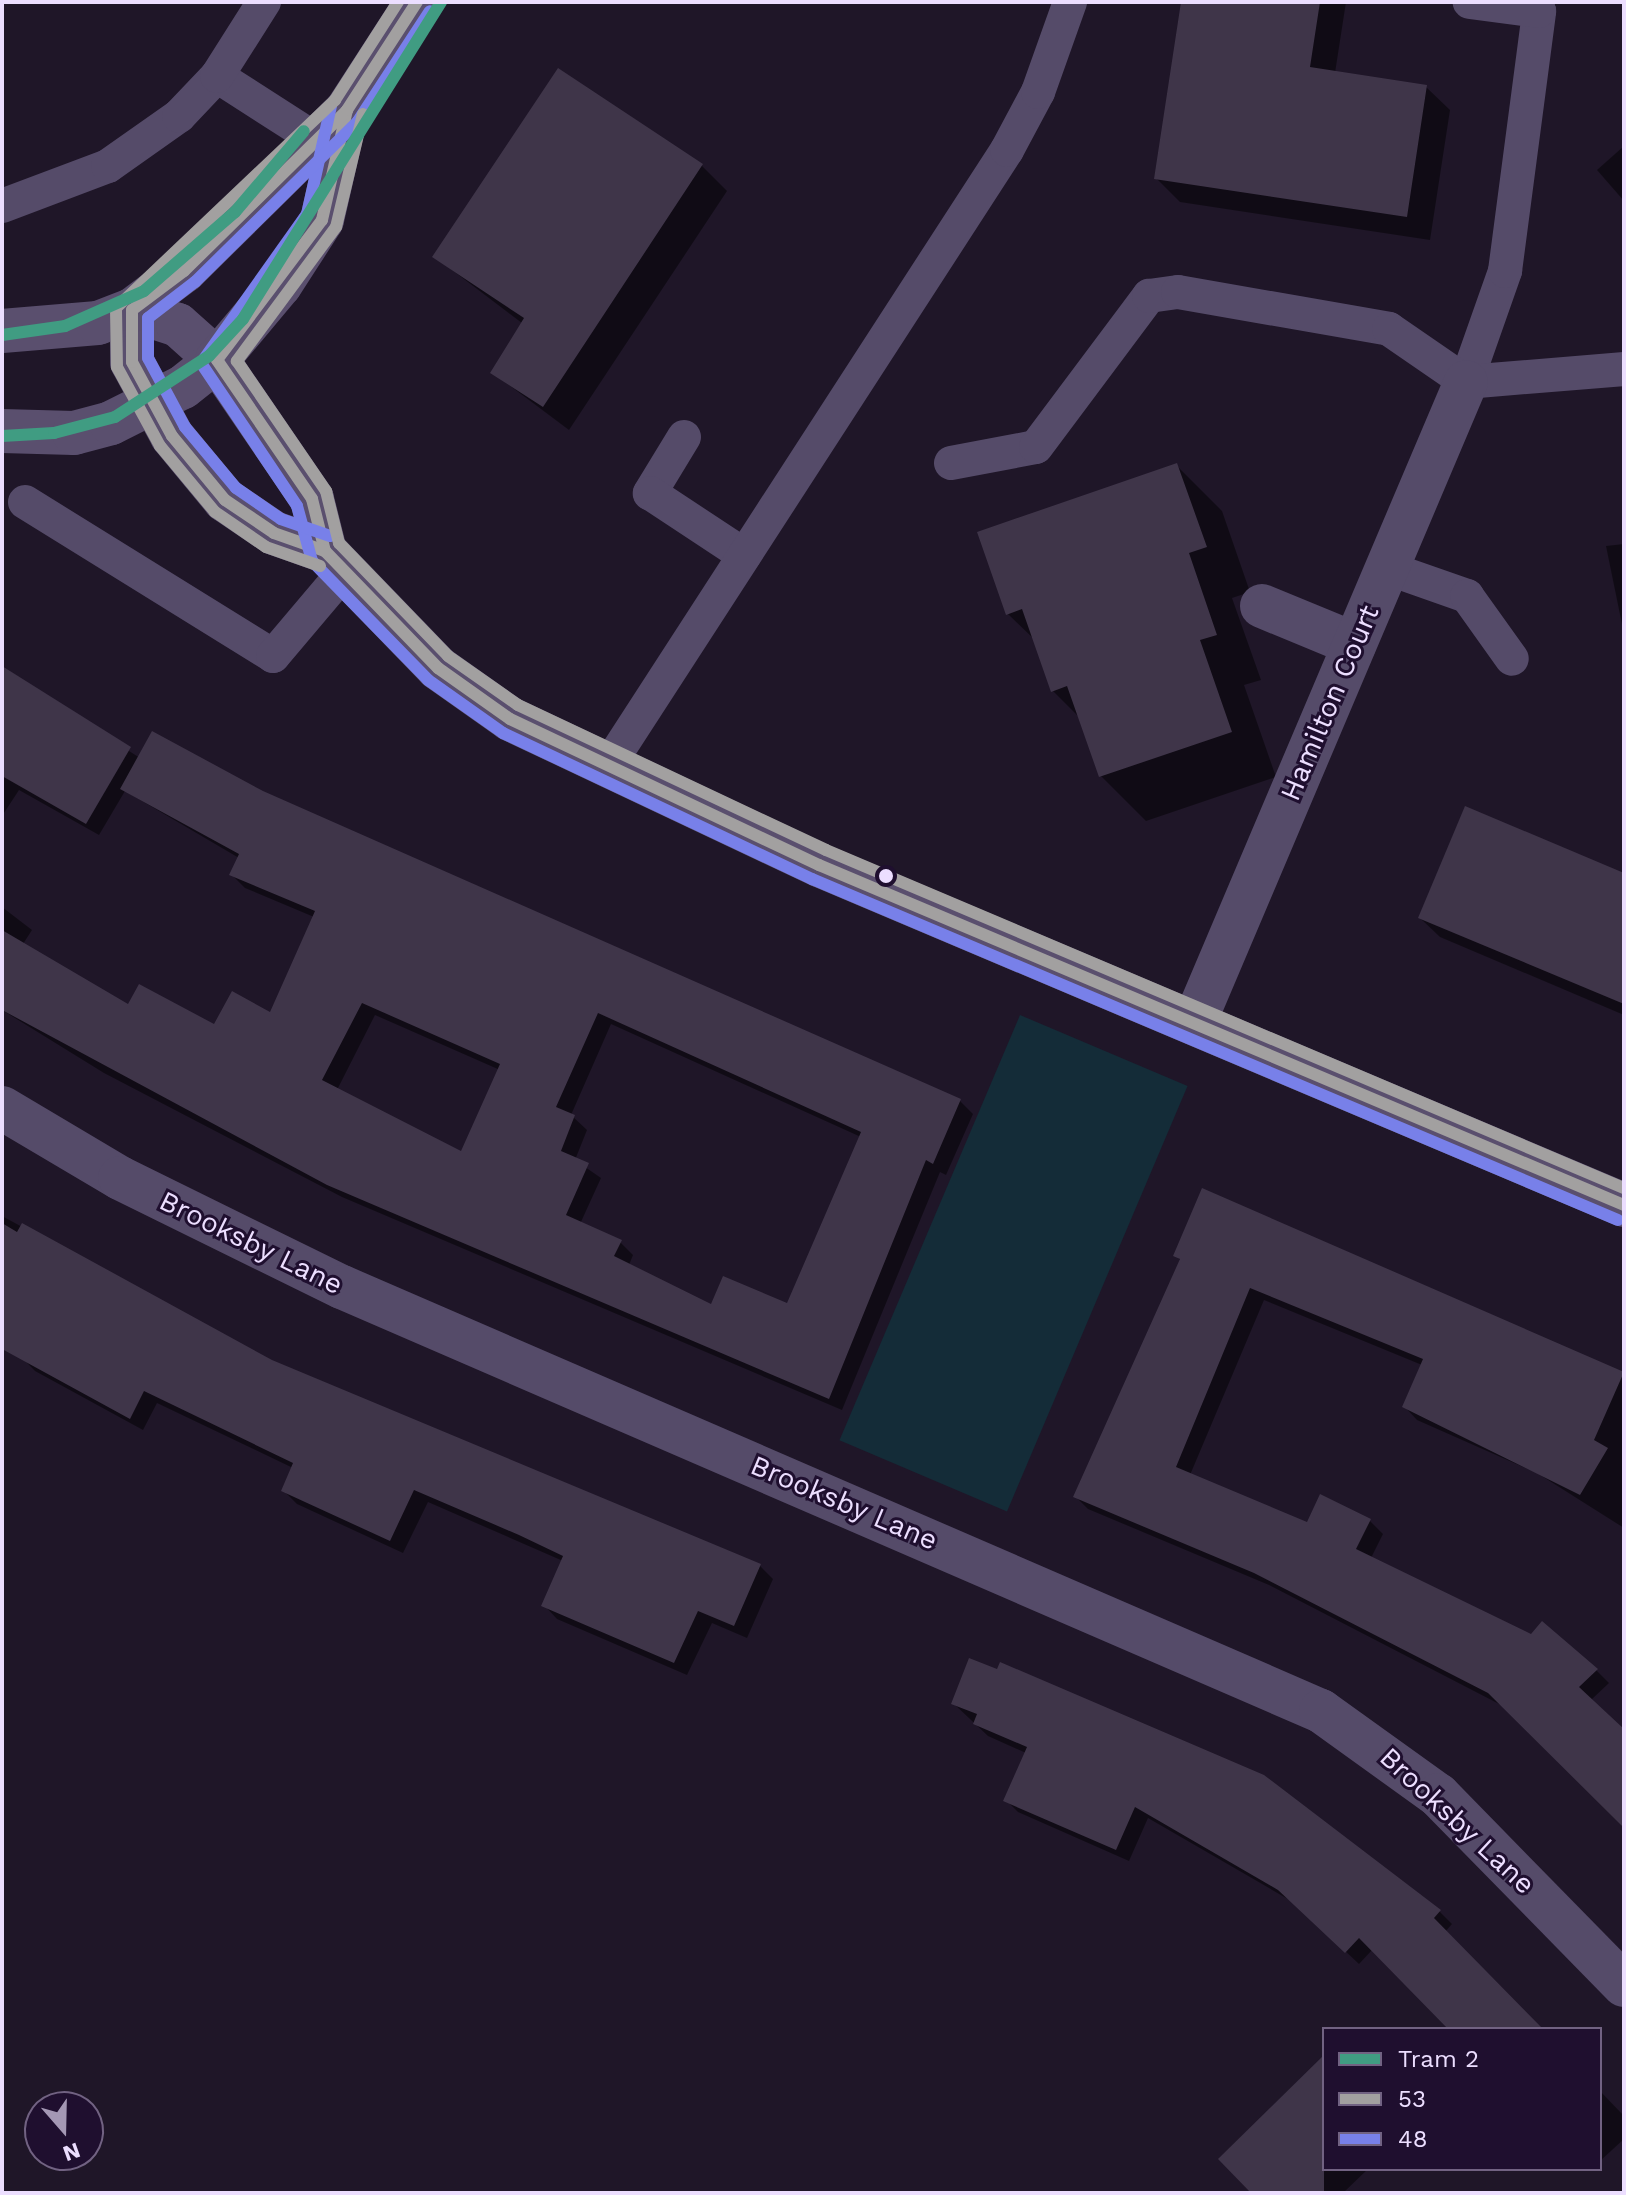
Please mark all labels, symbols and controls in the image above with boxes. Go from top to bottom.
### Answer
street label: Hamilton Court [1274,600,1386,806]
unlabelled marker [878,868,894,884]
street label: Brooksby Lane [154,1184,348,1302]
street label: Brooksby Lane [745,1448,943,1558]
street label: Brooksby Lane [1372,1740,1542,1902]
legend [1322,2027,1602,2171]
text: Tram 2 [1398,2045,1479,2073]
text: 53 [1398,2085,1426,2113]
north arrow [24,2091,104,2171]
text: 48 [1398,2125,1427,2153]
text: N [60,2138,84,2167]

